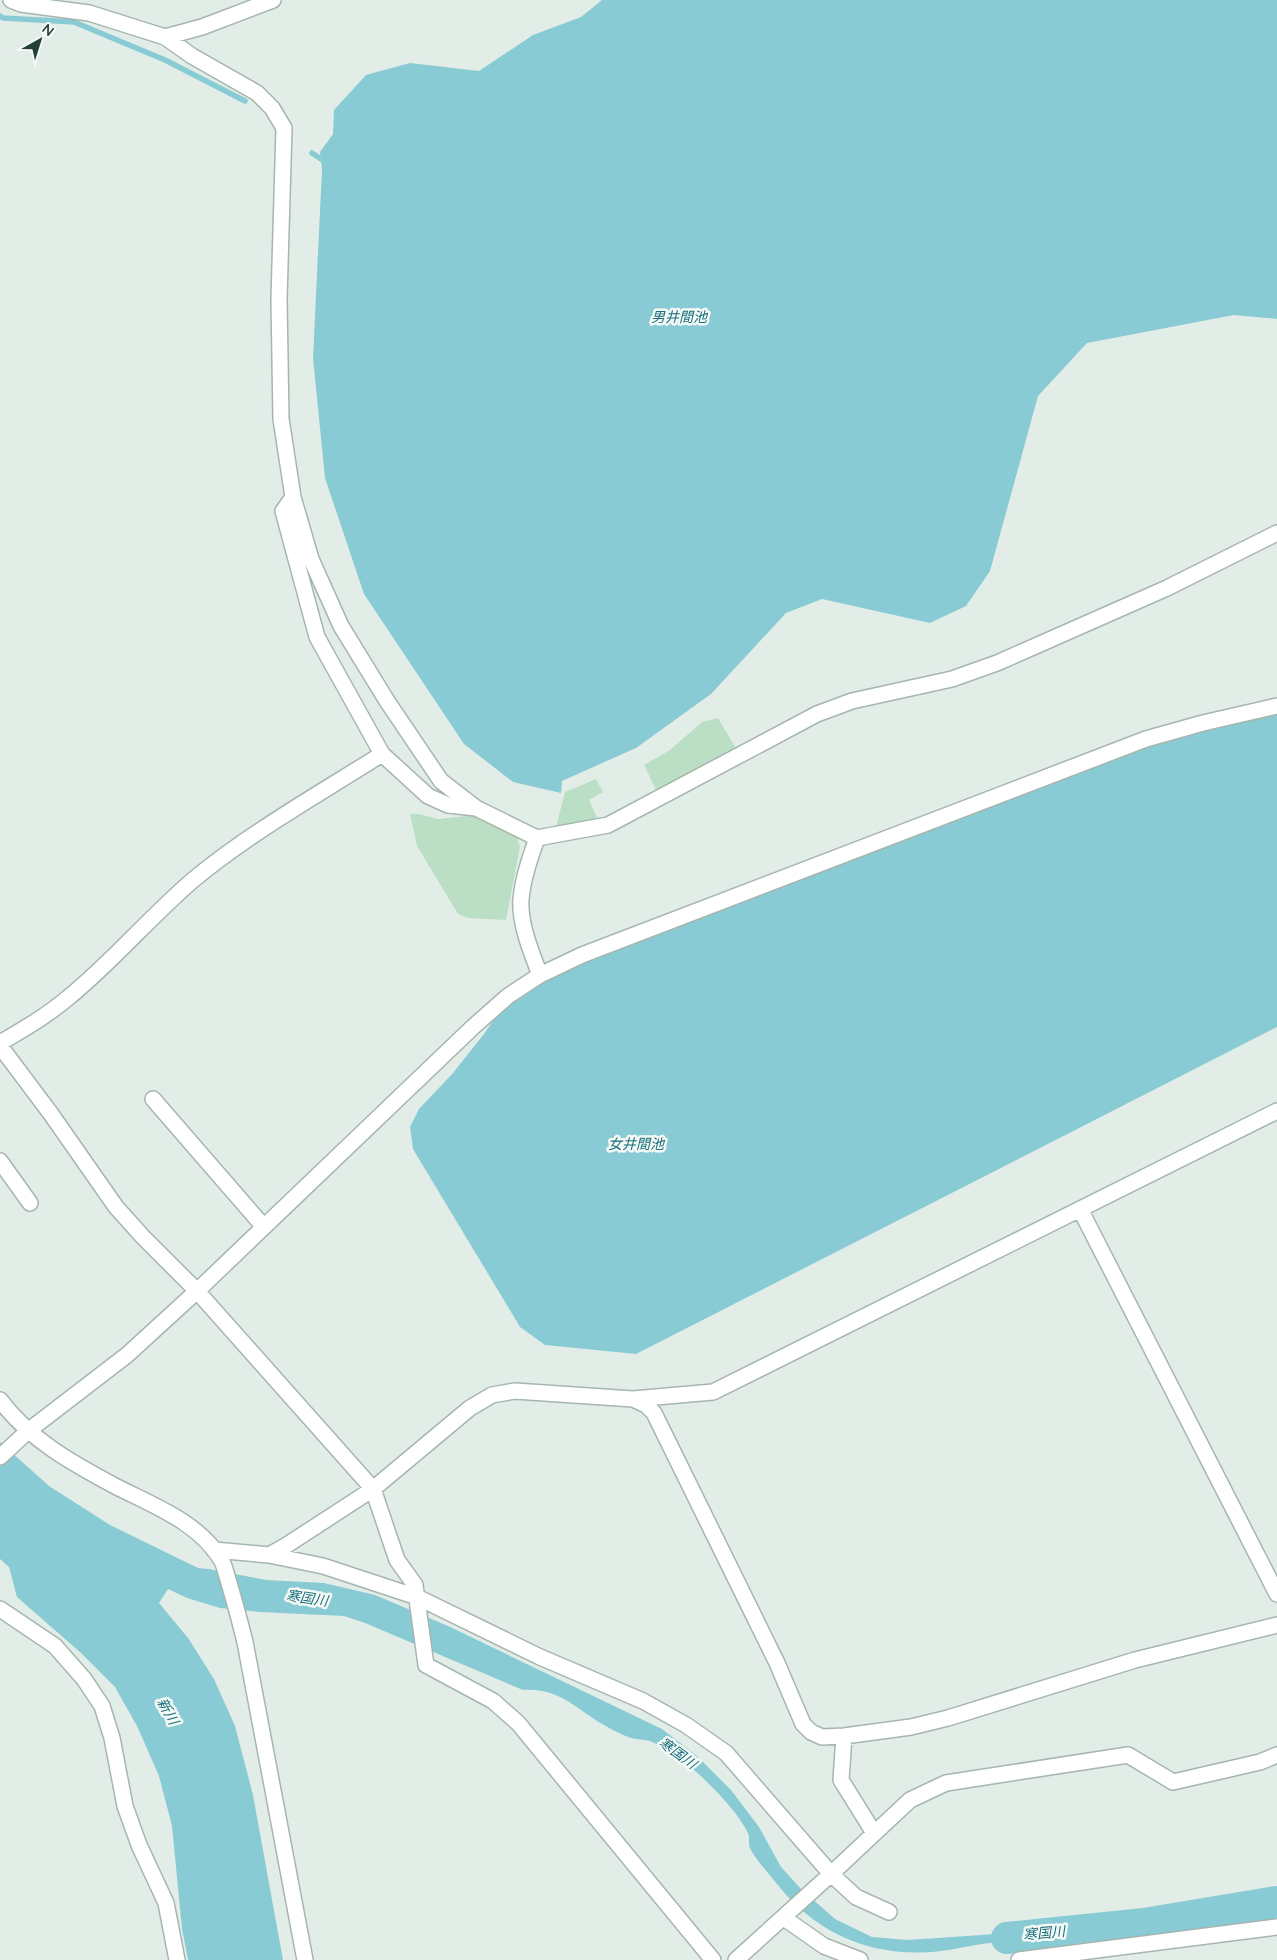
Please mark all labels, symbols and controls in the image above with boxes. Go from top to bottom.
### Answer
north arrow [15,15,65,65]
text: N [39,20,58,40]
water label: 男井間池 [651,308,709,326]
water label: 女井間池 [608,1135,666,1153]
water label: 寒国川 [285,1586,331,1610]
water label: 新川 [153,1694,184,1729]
water label: 寒国川 [656,1733,702,1774]
water label: 寒国川 [1022,1922,1068,1944]

